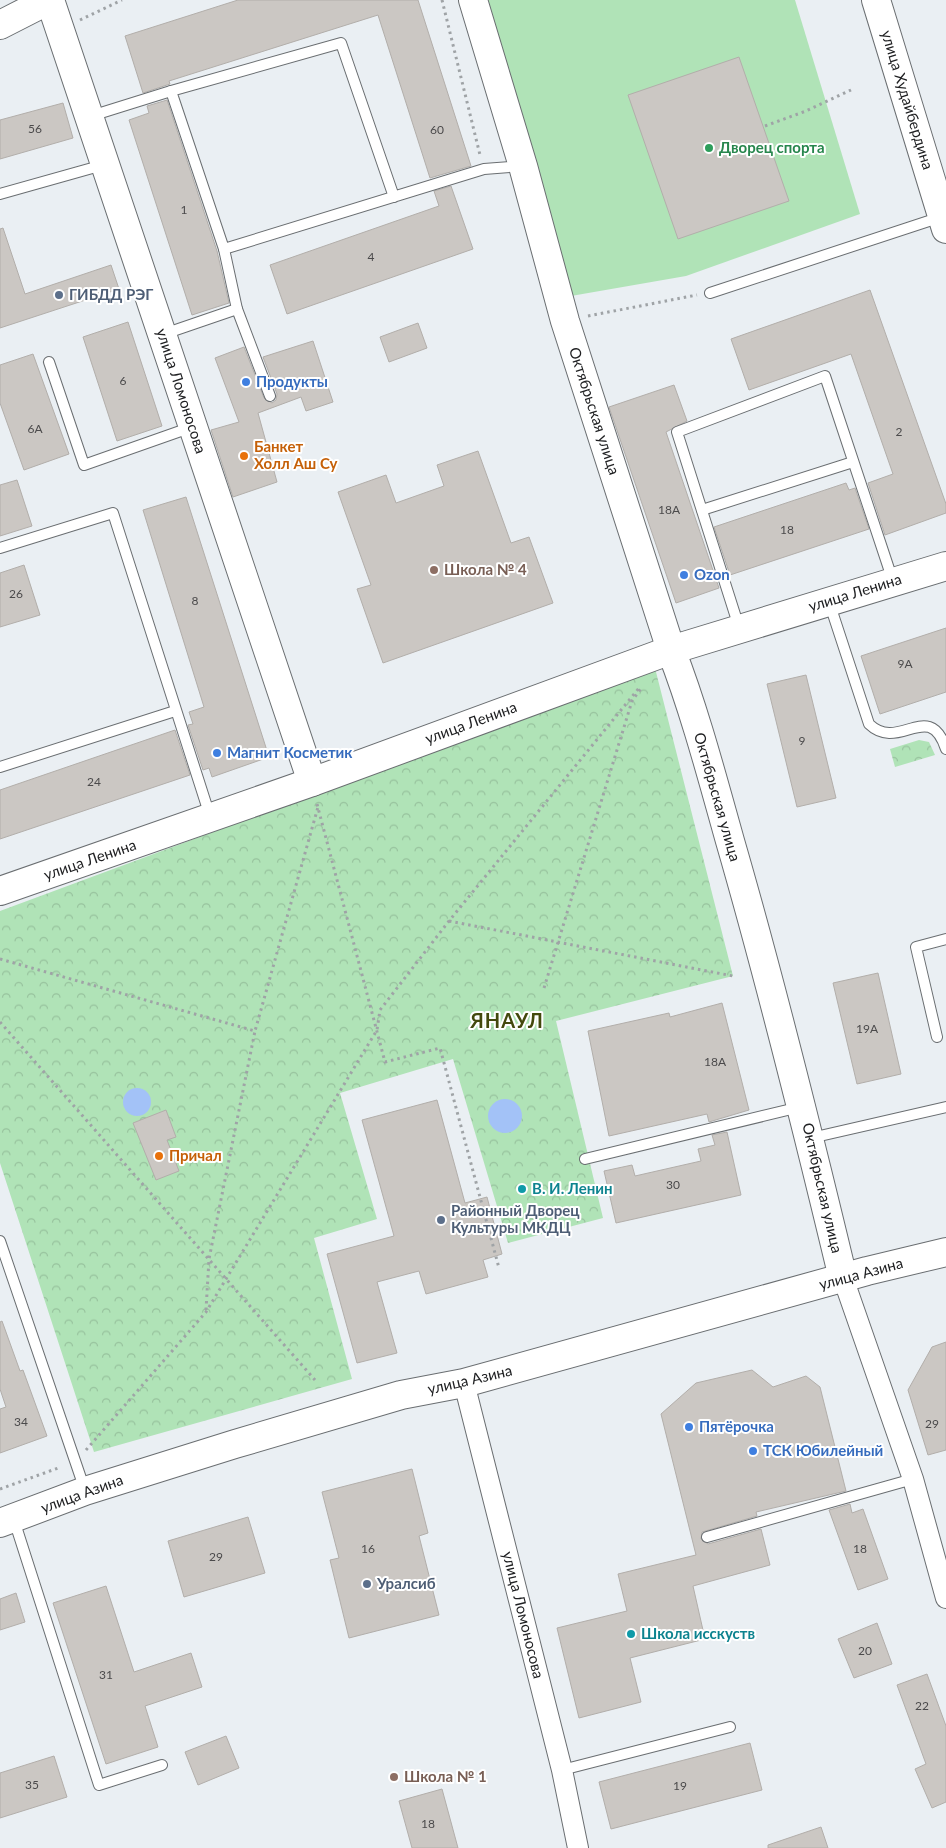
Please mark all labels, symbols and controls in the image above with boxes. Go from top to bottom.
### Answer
street label: улица Худайбердина [878,28,938,172]
house number: 56 [28,121,42,136]
house number: 60 [430,122,444,137]
place label: Дворец спорта [719,138,825,156]
marker: Дворец спорта [703,142,715,154]
house number: 1 [181,202,188,217]
house number: 4 [368,249,375,264]
place label: ГИБДД РЭГ [69,285,153,303]
marker: ГИБДД РЭГ [53,289,65,301]
street label: улица Ломоносова [153,326,211,456]
street label: Октябрьская улица [566,345,624,477]
place label: Продукты [256,372,328,390]
house number: 6 [120,373,127,388]
marker: Продукты [240,376,252,388]
house number: 6А [27,421,43,436]
house number: 2 [896,424,903,439]
place label: Банкет Холл Аш Су [254,437,338,472]
marker: Банкет Холл Аш Су [238,450,250,462]
house number: 18А [658,502,681,517]
house number: 18 [780,522,794,537]
place label: Школа № 4 [444,560,527,578]
marker: Школа № 4 [428,564,440,576]
place label: Ozon [694,565,730,583]
marker: Ozon [678,569,690,581]
street label: улица Ленина [806,569,903,615]
house number: 26 [9,586,23,601]
house number: 8 [192,593,199,608]
house number: 9А [897,656,913,671]
street label: улица Ленина [422,697,519,747]
street label: Октябрьская улица [691,730,745,863]
house number: 9 [799,733,806,748]
place label: Магнит Косметик [227,743,353,761]
marker: Магнит Косметик [211,747,223,759]
house number: 24 [87,774,101,789]
street label: улица Ленина [41,835,138,883]
district label: ЯНАУЛ [469,1008,544,1032]
house number: 19А [856,1021,879,1036]
house number: 18А [704,1054,727,1069]
street label: Октябрьская улица [799,1121,847,1255]
place label: Причал [169,1146,222,1164]
marker: Причал [153,1150,165,1162]
house number: 30 [666,1177,680,1192]
place label: В. И. Ленин [532,1179,613,1197]
marker: В. И. Ленин [516,1183,528,1195]
place label: Районный Дворец Культуры МКДЦ [451,1201,580,1236]
marker: Районный Дворец Культуры МКДЦ [435,1214,447,1226]
street label: улица Азина [817,1253,905,1293]
street label: улица Азина [426,1361,514,1397]
house number: 34 [14,1414,28,1429]
house number: 29 [925,1416,939,1431]
place label: Пятёрочка [699,1417,774,1435]
marker: Пятёрочка [683,1421,695,1433]
place label: ТСК Юбилейный [763,1441,883,1459]
marker: ТСК Юбилейный [747,1445,759,1457]
street label: улица Азина [38,1470,125,1516]
house number: 16 [361,1541,375,1556]
house number: 18 [853,1541,867,1556]
house number: 29 [209,1549,223,1564]
street label: улица Ломоносова [499,1549,548,1680]
place label: Уралсиб [376,1574,436,1592]
marker: Уралсиб [361,1578,373,1590]
place label: Школа исскуств [641,1624,755,1642]
marker: Школа исскуств [625,1628,637,1640]
house number: 20 [858,1643,872,1658]
house number: 31 [99,1667,113,1682]
house number: 22 [915,1698,929,1713]
place label: Школа № 1 [404,1767,487,1785]
marker: Школа № 1 [388,1771,400,1783]
house number: 35 [25,1777,39,1792]
house number: 19 [673,1778,687,1793]
house number: 18 [421,1816,435,1831]

